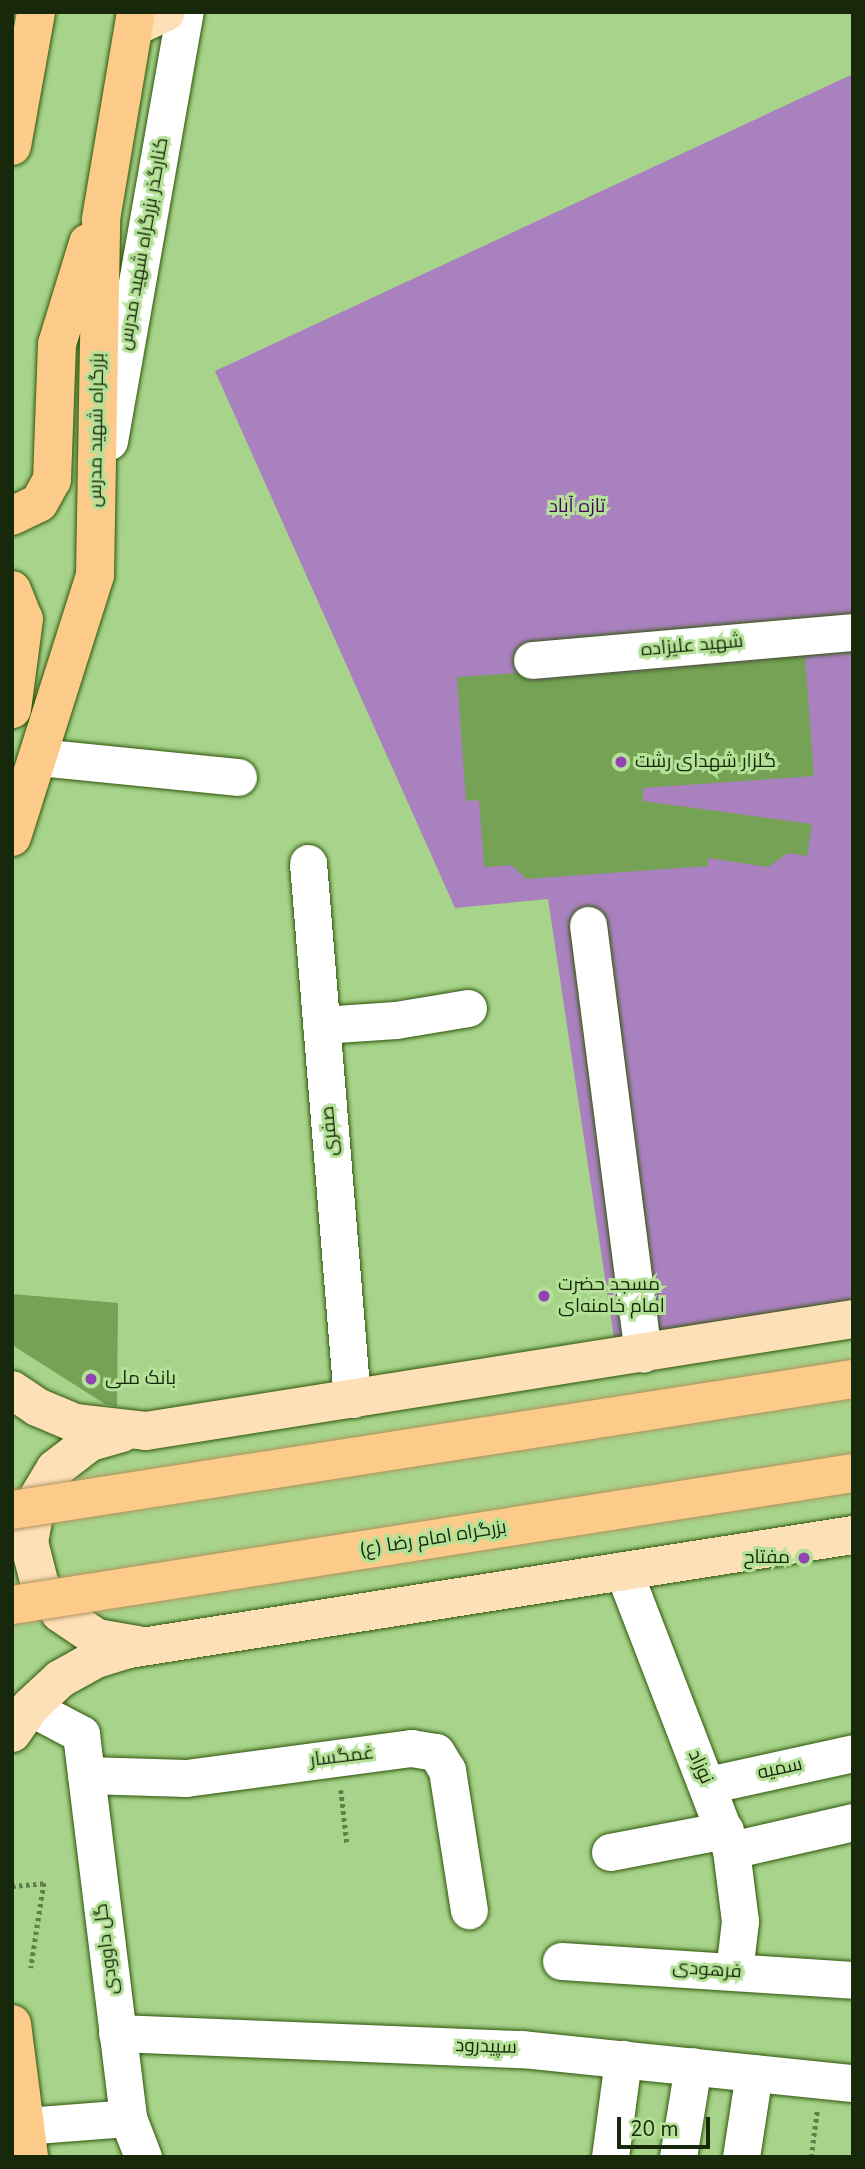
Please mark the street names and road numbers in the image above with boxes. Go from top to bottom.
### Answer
street label: کنارگذر بزرگراه شهید مدرس [114,136,174,352]
street label: بزرگراه شهید مدرس [84,352,110,508]
street label: شهید علیزاده [640,630,744,662]
street label: صفری [316,1105,344,1157]
street label: بزرگراه امام رضا (ع) [358,1516,508,1562]
street label: غمگسار [309,1742,375,1772]
street label: نوزاد [682,1746,718,1788]
street label: سمیه [756,1753,804,1785]
street label: گل داوودی [90,1902,124,1996]
street label: فرهودی [672,1956,742,1984]
street label: سپیدرود [455,2035,517,2059]

